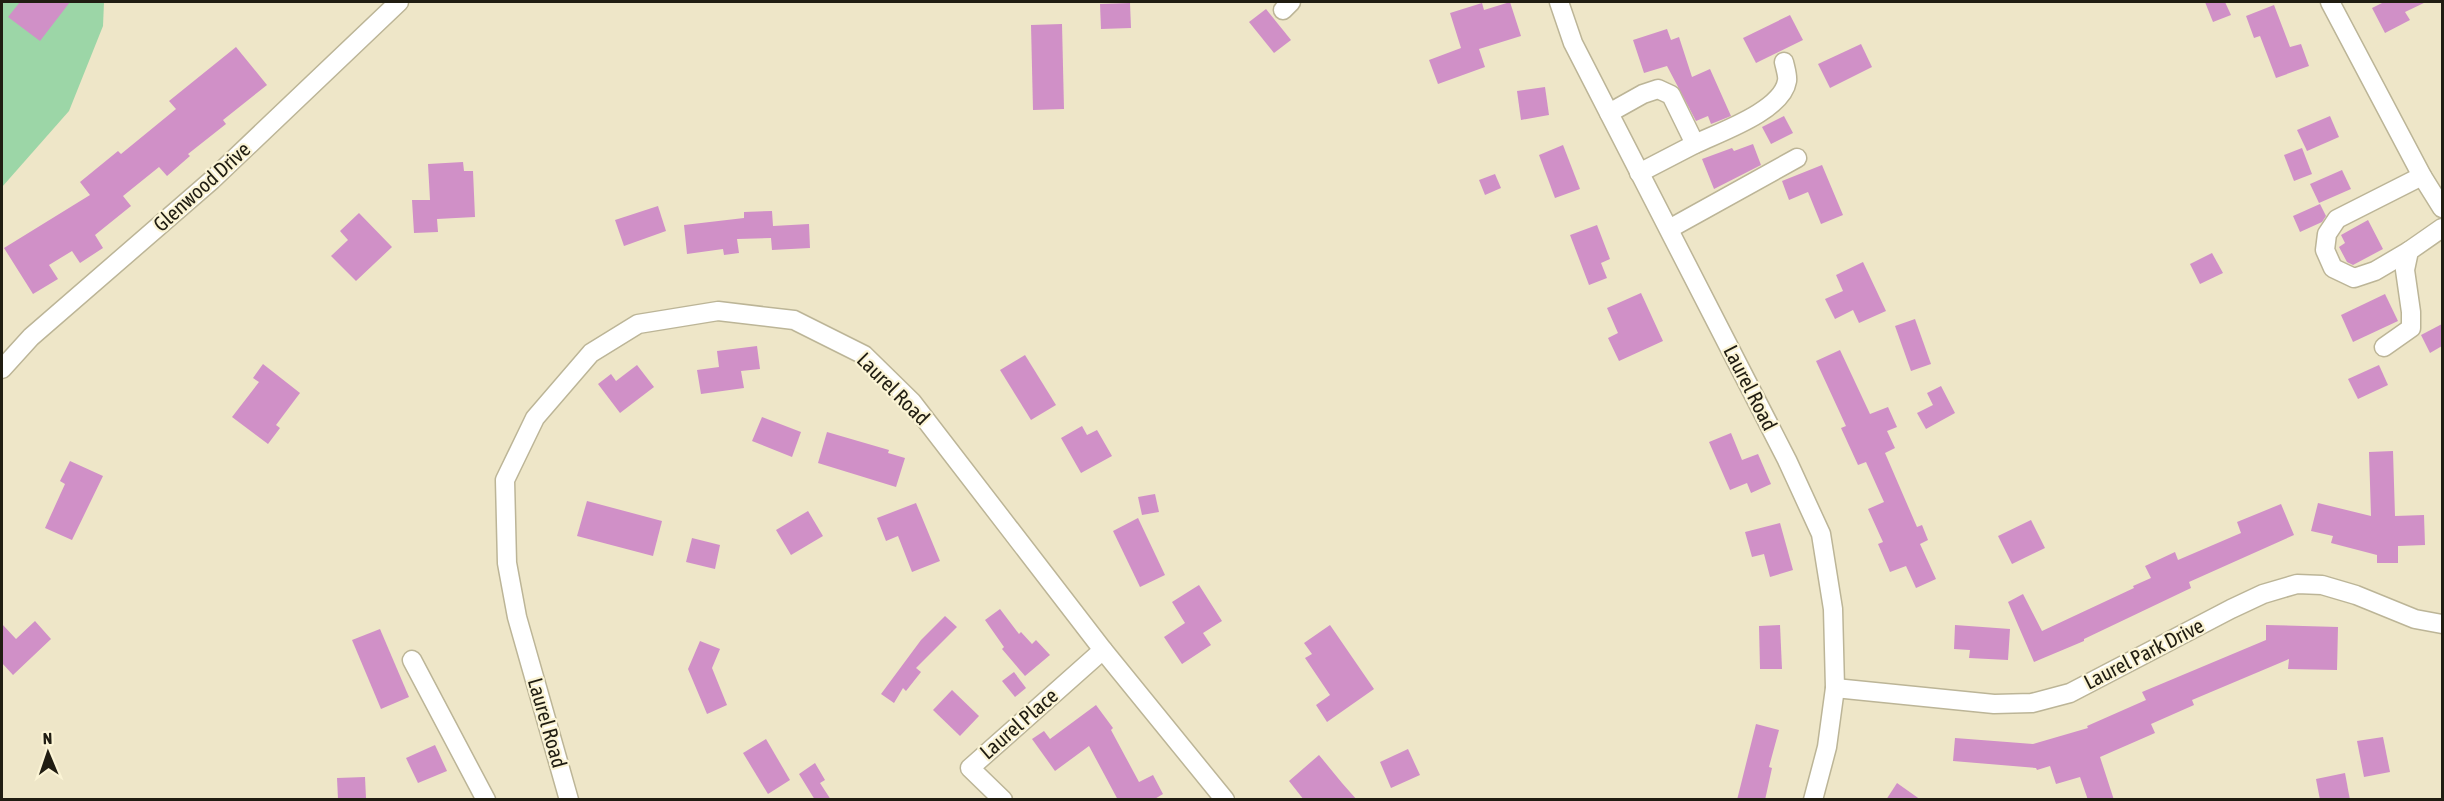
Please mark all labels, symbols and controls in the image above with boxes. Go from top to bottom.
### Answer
street label: Glenwood Drive [148,137,255,236]
street label: Laurel Road [1719,341,1783,434]
street label: Laurel Road [853,347,935,429]
street label: Laurel Park Drive [2080,613,2207,694]
street label: Laurel Road [524,675,572,770]
street label: Laurel Place [975,683,1062,764]
north arrow [18,723,78,783]
text: N [42,729,53,747]

